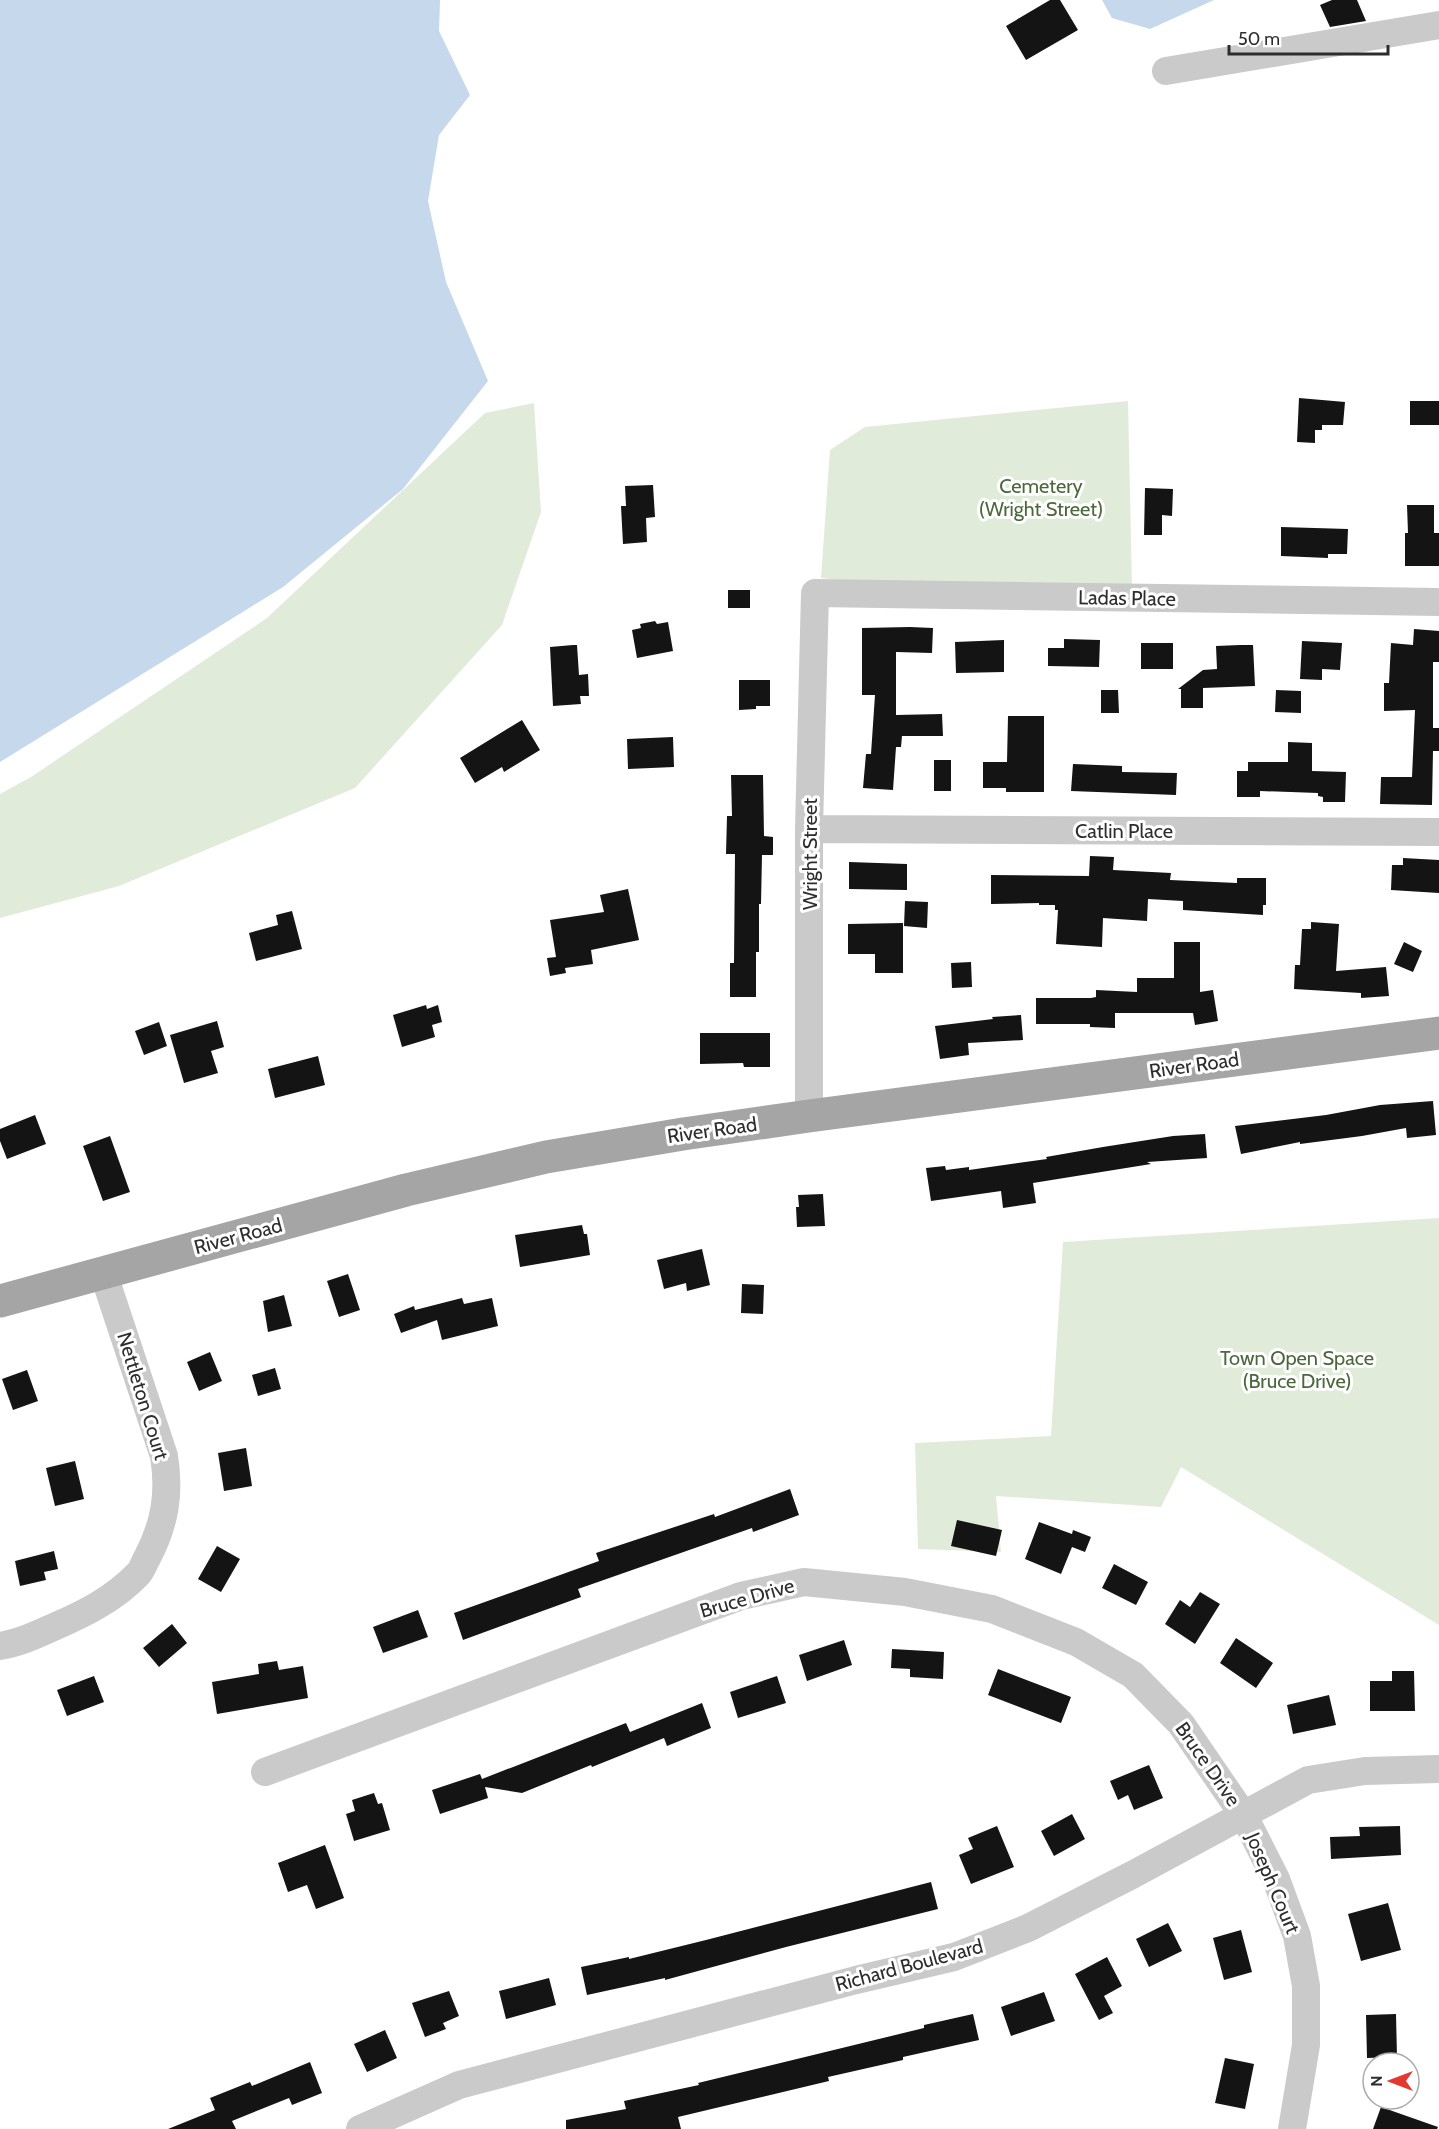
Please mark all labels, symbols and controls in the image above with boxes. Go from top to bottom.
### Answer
scale bar [1229,18,1388,56]
text: 50 m [1238,28,1280,50]
park label: Cemetery (Wright Street) [979,474,1103,521]
street label: Ladas Place [1078,585,1176,611]
street label: Wright Street [798,798,822,910]
street label: Catlin Place [1075,819,1173,843]
street label: River Road [1148,1047,1240,1083]
street label: River Road [666,1112,758,1148]
street label: River Road [191,1213,285,1259]
street label: Nettleton Court [112,1329,174,1463]
park label: Town Open Space (Bruce Drive) [1220,1346,1374,1393]
street label: Bruce Drive [697,1573,797,1623]
street label: Bruce Drive [1170,1717,1246,1811]
street label: Joseph Court [1241,1828,1305,1937]
street label: Richard Boulevard [832,1934,986,1996]
north arrow [1361,2051,1421,2111]
text: N [1367,2075,1386,2087]

